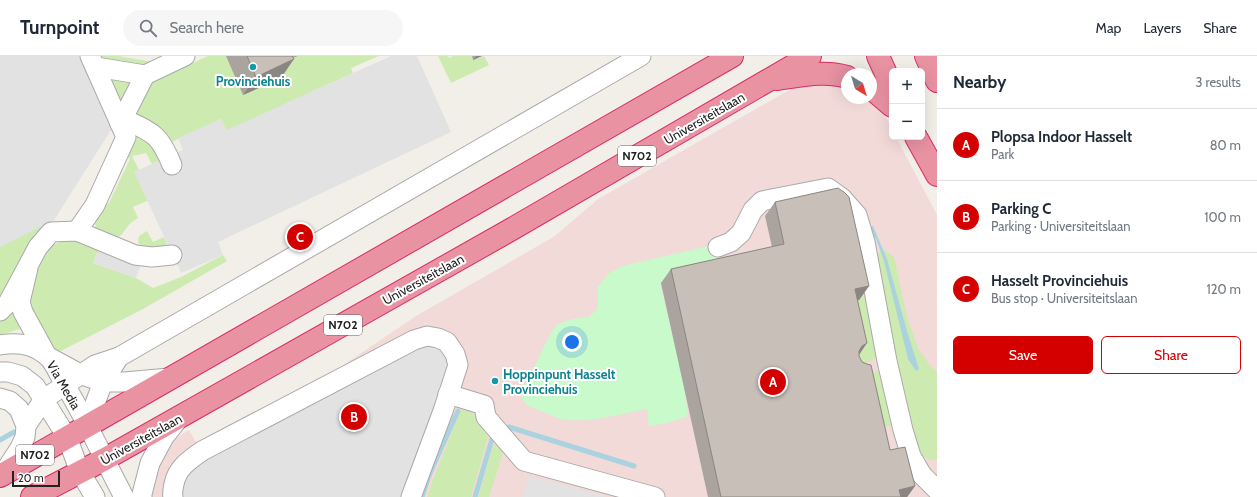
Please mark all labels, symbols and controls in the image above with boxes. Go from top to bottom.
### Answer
search box [123,10,403,46]
text: Turnpoint [20,16,99,39]
icon: search [137,17,159,39]
text: Search here [169,19,244,37]
text: Map [1096,19,1121,37]
text: Layers [1143,19,1181,37]
text: Share [1203,19,1237,37]
marker: Provinciehuis [248,62,258,72]
north arrow [841,68,877,104]
map controls [889,68,925,140]
button: + [889,68,925,104]
text: Nearby [953,72,1006,92]
place label: Provinciehuis [216,73,291,89]
text: 3 results [1195,74,1241,90]
street label: Universiteitslaan [661,88,747,148]
button: − [889,104,925,140]
text: Plopsa Indoor Hasselt [991,128,1132,146]
text: A [962,137,970,153]
text: 80 m [1210,137,1241,153]
road number: N702 [618,146,656,166]
text: Park [991,146,1014,162]
text: Parking C [991,200,1051,218]
text: B [962,209,970,225]
text: 100 m [1204,209,1241,225]
text: Parking · Universiteitslaan [991,218,1131,234]
pin: C [287,222,313,252]
street label: Universiteitslaan [379,250,467,308]
text: Hasselt Provinciehuis [991,272,1128,290]
text: C [962,281,970,297]
text: 120 m [1207,281,1241,297]
text: Bus stop · Universiteitslaan [991,290,1138,306]
road number: N702 [324,315,362,335]
your location [562,332,582,352]
button: Save [953,336,1093,374]
button: Share [1101,336,1241,374]
street label: Via Media [44,358,85,413]
place label: Hoppinpunt Hasselt Provinciehuis [503,366,616,397]
pin: A [760,367,786,397]
marker: Hoppinpunt Hasselt Provinciehuis [490,376,500,386]
pin: B [341,402,367,432]
street label: Universiteitslaan [97,410,185,468]
road number: N702 [16,445,54,465]
scale bar [12,469,60,488]
text: 20 m [18,471,44,485]

